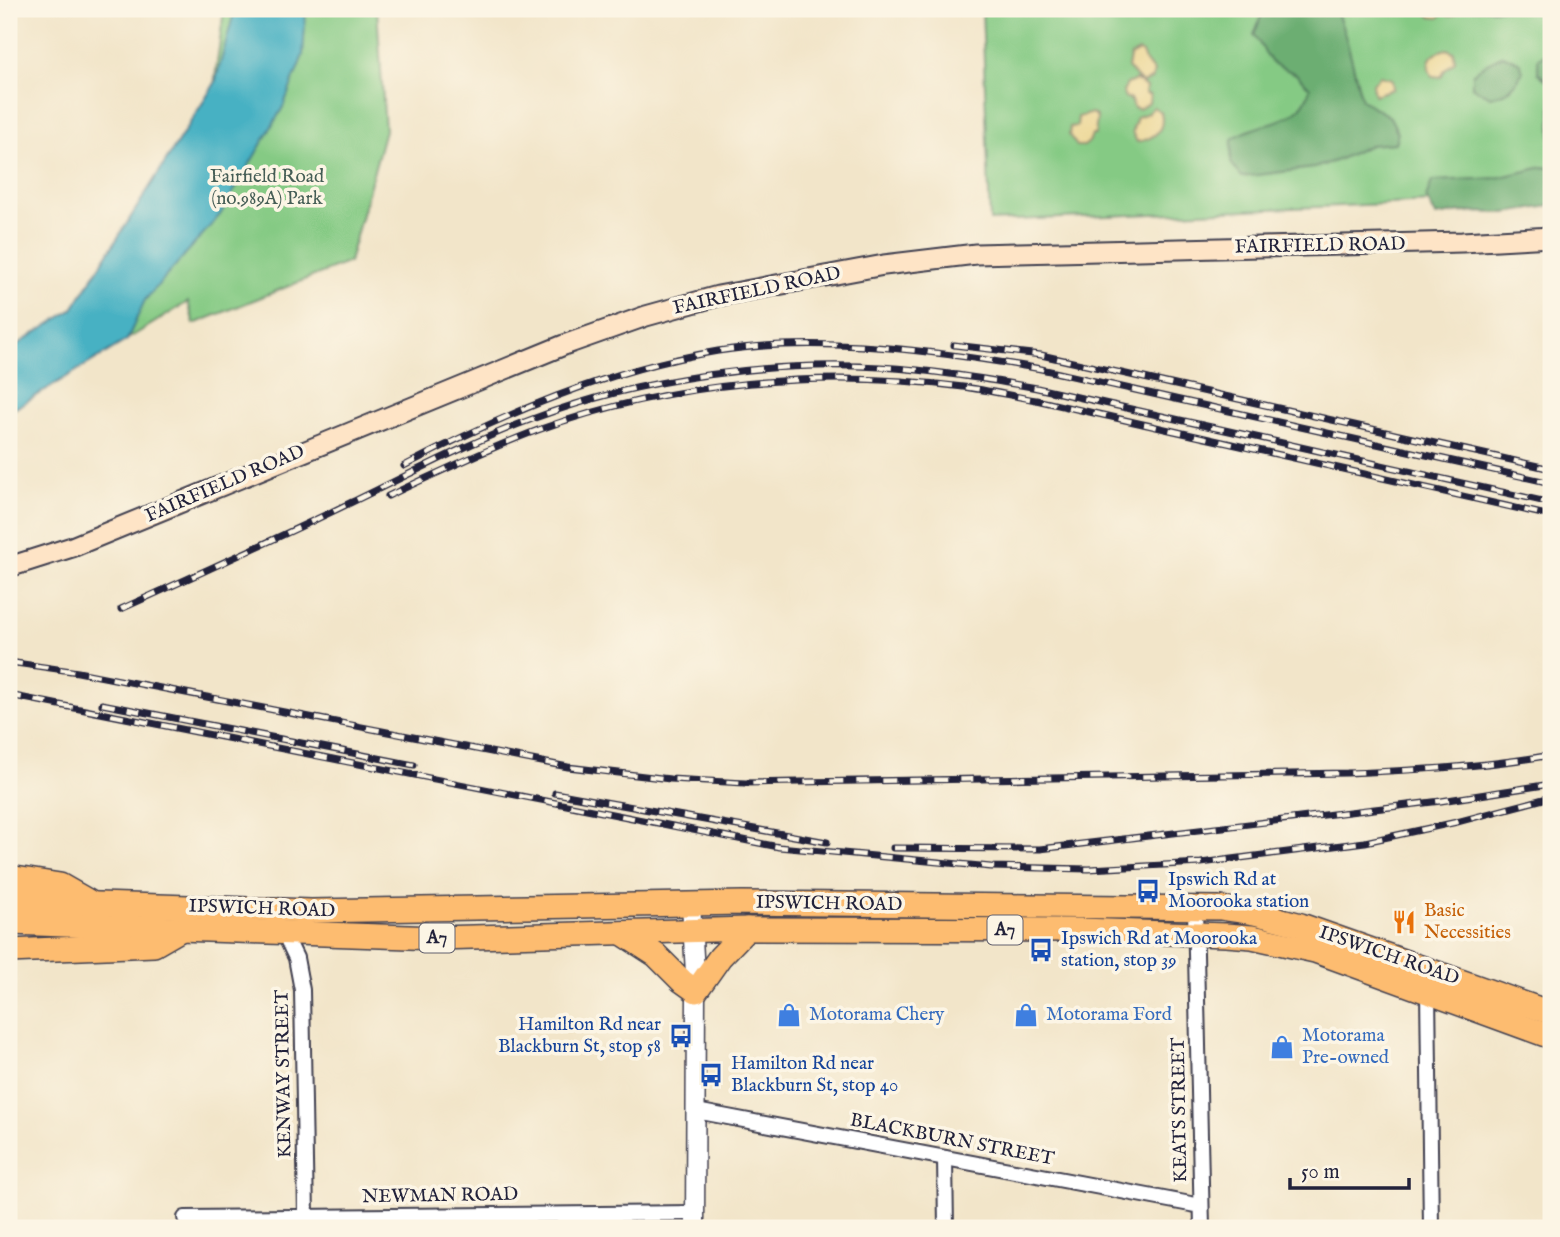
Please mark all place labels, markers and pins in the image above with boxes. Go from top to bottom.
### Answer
place label: Ipswich Rd at Moorooka station [1168,868,1309,914]
bus stop icon: Ipswich Rd at Moorooka station [1134,877,1162,905]
place label: Basic Necessities [1424,899,1511,945]
restaurant icon: Basic Necessities [1390,908,1418,936]
place label: Ipswich Rd at Moorooka station, stop 39 [1061,927,1258,973]
bus stop icon: Ipswich Rd at Moorooka station, stop 39 [1027,936,1055,964]
shop icon: Motorama Chery [775,1001,803,1029]
shop icon: Motorama Ford [1012,1001,1040,1029]
place label: Motorama Chery [809,1003,945,1027]
place label: Motorama Ford [1046,1003,1173,1027]
place label: Hamilton Rd near Blackburn St, stop 58 [498,1013,661,1059]
bus stop icon: Hamilton Rd near Blackburn St, stop 58 [667,1022,695,1050]
place label: Motorama Pre-owned [1302,1024,1390,1070]
shop icon: Motorama Pre-owned [1268,1033,1296,1061]
place label: Hamilton Rd near Blackburn St, stop 40 [731,1052,898,1098]
bus stop icon: Hamilton Rd near Blackburn St, stop 40 [697,1061,725,1089]

